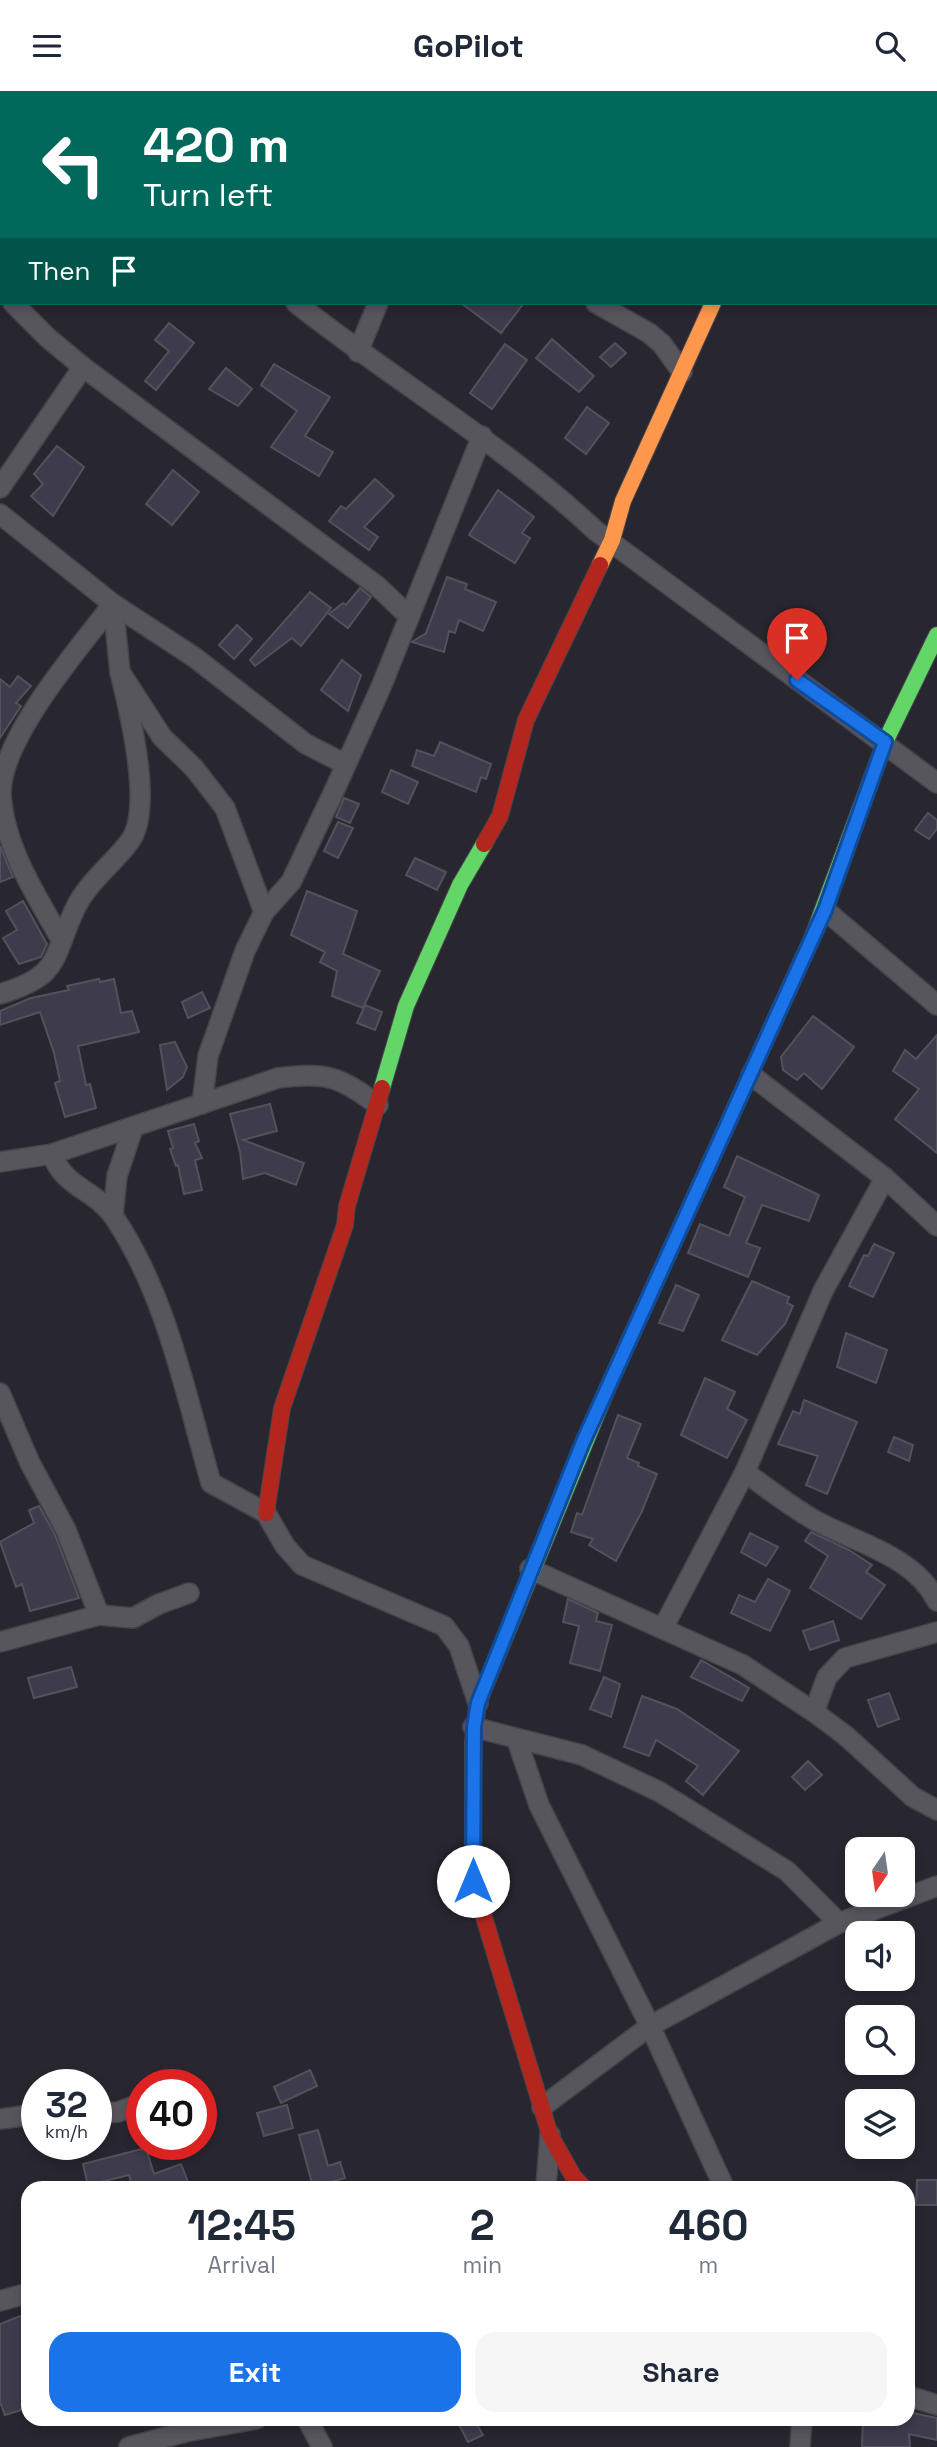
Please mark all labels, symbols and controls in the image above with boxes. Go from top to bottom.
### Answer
text: GoPilot [413,26,524,66]
icon: menu [28,27,66,65]
icon: search [871,27,909,65]
text: 420 m [143,114,289,176]
icon: left [28,119,119,210]
text: Turn left [143,175,273,215]
icon: arrive [105,252,143,290]
text: Then [28,254,91,288]
pin [767,608,827,680]
icon: arrive [778,619,816,657]
north arrow [845,1837,915,1907]
map controls [845,1837,915,2159]
position arrow [436,1844,510,1918]
button: sound [845,1921,915,1991]
button: search [845,2005,915,2075]
speed limit sign: 40 [126,2069,217,2160]
text: 32 [45,2083,88,2127]
button: layers [845,2089,915,2159]
text: km/h [45,2120,88,2143]
text: 12:45 [188,2199,296,2252]
text: 2 [470,2199,495,2252]
text: 460 [669,2199,748,2252]
text: Arrival [208,2250,276,2280]
text: min [462,2250,502,2280]
text: m [699,2250,718,2280]
button: Exit [49,2332,461,2412]
button: Share [475,2332,887,2412]

